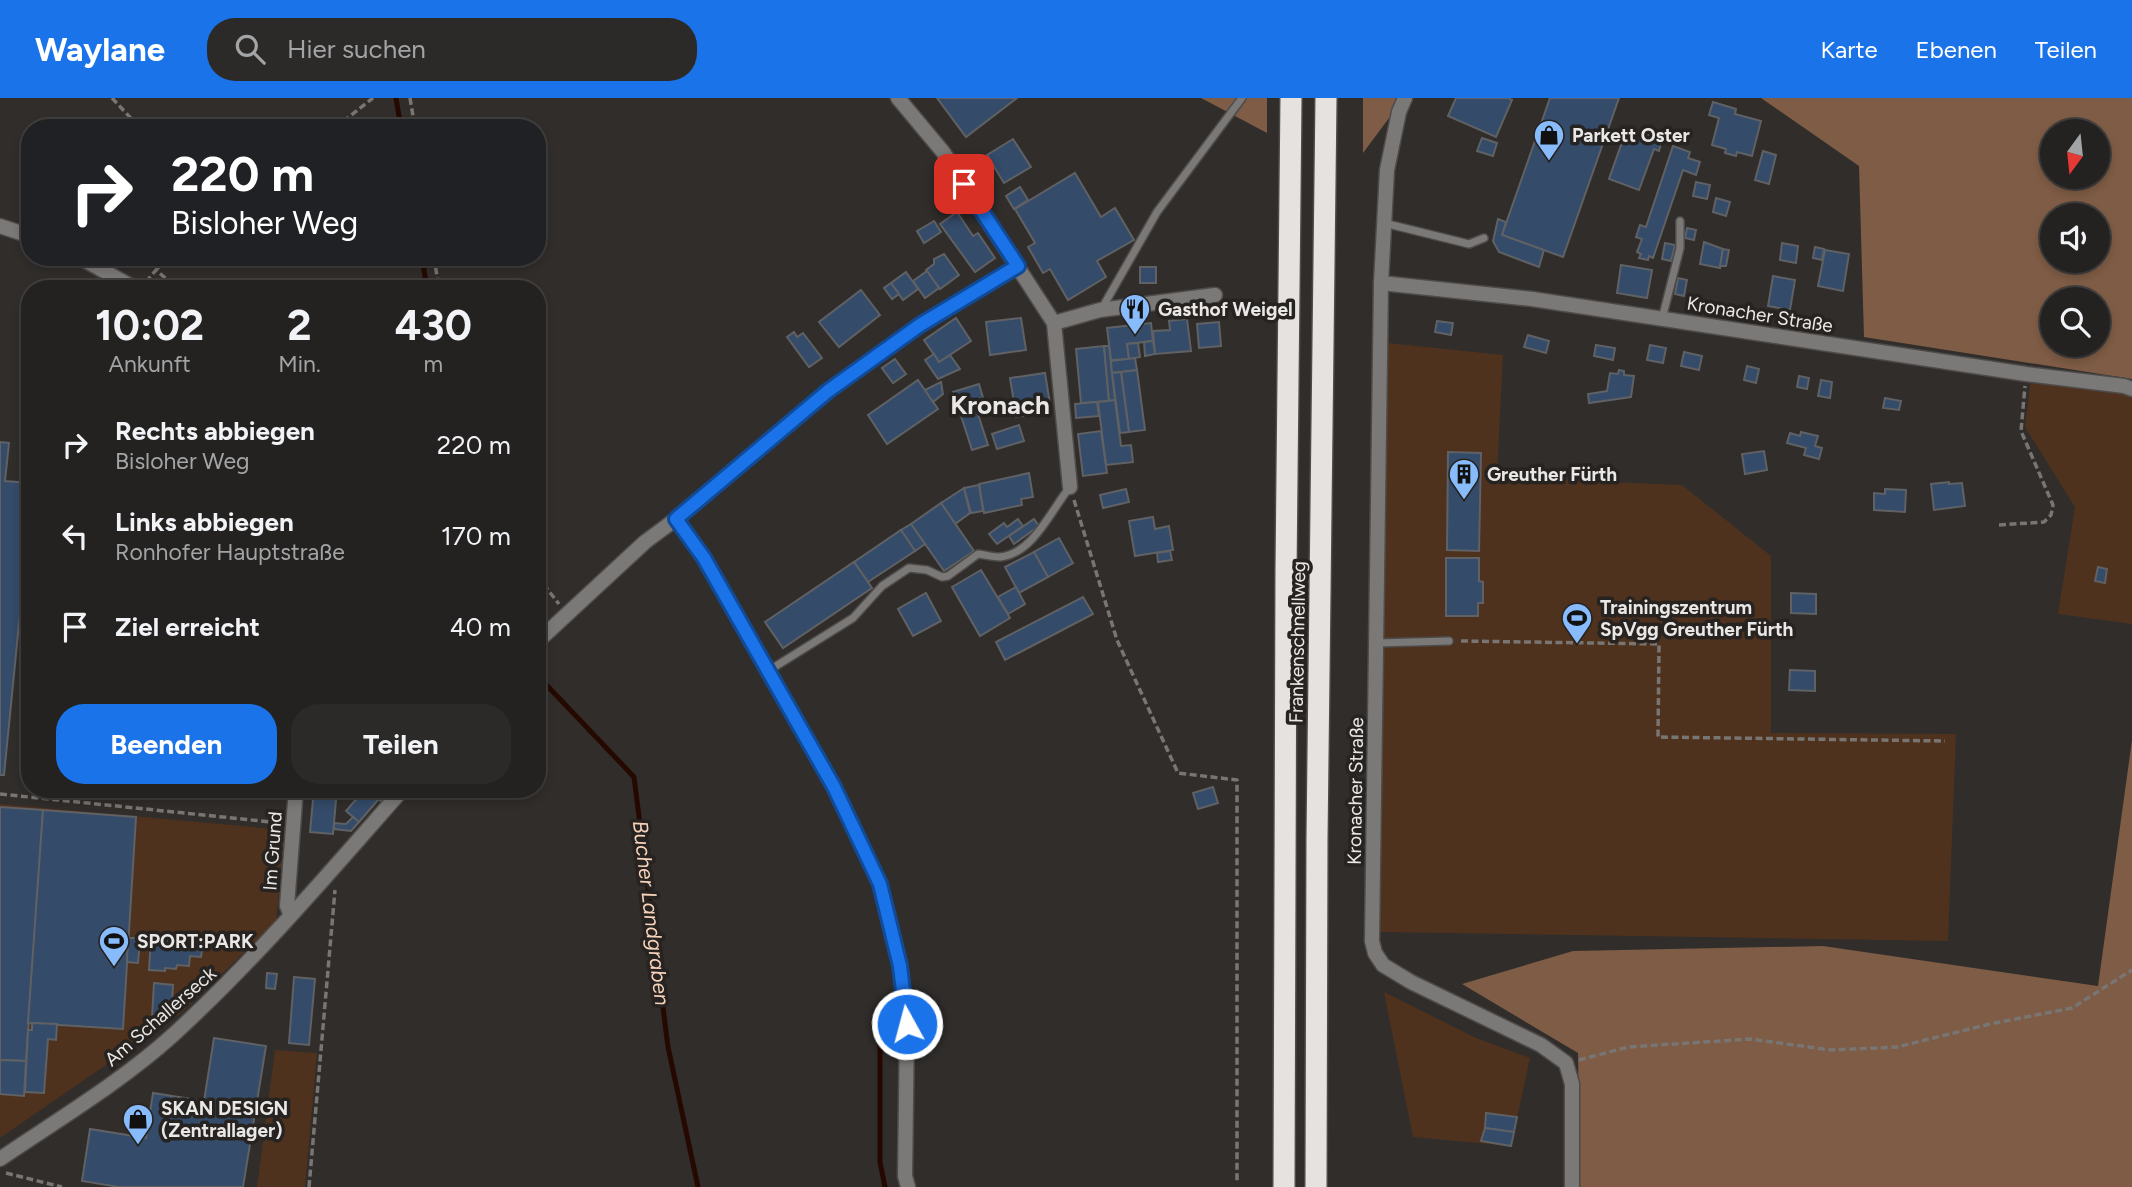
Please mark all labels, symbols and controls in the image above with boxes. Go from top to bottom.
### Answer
search box [207,18,697,81]
text: Waylane [35,30,165,69]
icon: search [231,30,269,68]
text: Hier suchen [287,33,426,65]
text: Karte [1821,35,1878,64]
text: Ebenen [1916,35,1997,64]
text: Teilen [2035,35,2097,64]
shop icon: Parkett Oster [1532,118,1566,162]
north arrow [2040,119,2110,189]
map controls [2040,119,2110,357]
place label: Parkett Oster [1572,124,1690,147]
text: 220 m [171,144,314,203]
icon: right [56,147,147,238]
pin [934,154,994,214]
icon: arrive [945,165,983,203]
button: sound [2040,203,2110,273]
text: Bisloher Weg [171,204,358,242]
button: search [2040,287,2110,357]
restaurant icon: Gasthof Weigel [1118,292,1152,336]
street label: Kronacher Straße [1685,292,1835,337]
place label: Gasthof Weigel [1158,298,1293,321]
text: 10:02 [95,300,204,351]
text: 2 [287,300,312,351]
text: 430 [395,300,472,351]
text: Ankunft [108,350,191,378]
text: Min. [278,350,321,378]
text: m [424,350,443,378]
district label: Kronach [950,389,1050,421]
text: Rechts abbiegen [115,415,315,447]
icon: right [56,426,94,464]
text: 220 m [437,429,511,461]
text: Bisloher Weg [115,447,250,475]
building icon: Greuther Fürth [1447,457,1481,501]
place label: Greuther Fürth [1487,463,1617,486]
text: Links abbiegen [115,506,294,538]
icon: left [56,517,94,555]
text: 170 m [441,520,511,552]
text: Ronhofer Hauptstraße [115,538,345,566]
street label: Frankenschnellweg [1285,561,1310,723]
place label: Trainingszentrum SpVgg Greuther Fürth [1600,596,1793,641]
sports icon: Trainingszentrum SpVgg Greuther Fürth [1560,601,1594,645]
icon: arrive [56,608,94,646]
text: Ziel erreicht [115,611,260,643]
text: 40 m [450,611,511,643]
button: Beenden [56,704,277,784]
button: Teilen [291,704,511,784]
street label: Kronacher Straße [1343,717,1368,865]
street label: Im Grund [258,811,287,891]
water label: Bucher Landgraben [628,819,675,1007]
sports icon: SPORT:PARK [97,924,131,968]
place label: SPORT:PARK [137,930,254,953]
street label: Am Schallerseck [100,961,221,1071]
position arrow [870,987,944,1061]
place label: SKAN DESIGN (Zentrallager) [161,1097,288,1142]
shop icon: SKAN DESIGN (Zentrallager) [121,1102,155,1146]

